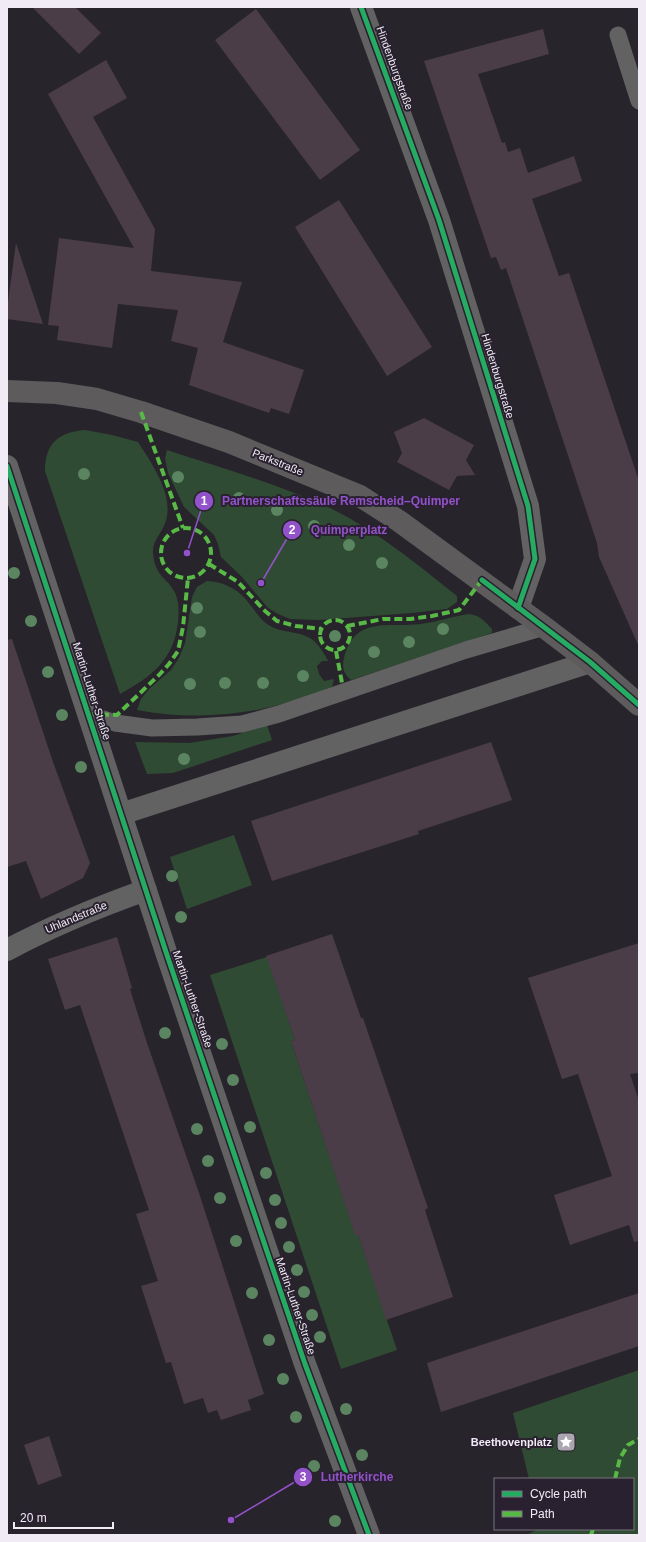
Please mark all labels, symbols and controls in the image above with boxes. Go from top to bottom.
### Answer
street label: Hindenburgstraße [374,25,416,111]
street label: Hindenburgstraße [479,332,517,420]
street label: Parkstraße [251,446,305,478]
callout: Partnerschaftssäule Remscheid–Quimper [194,489,468,513]
text: 1 [201,494,208,508]
text: Partnerschaftssäule Remscheid–Quimper [222,494,460,508]
callout: Quimperplatz [282,518,395,542]
text: 2 [289,523,296,537]
text: Quimperplatz [311,523,387,537]
street label: Martin-Luther-Straße [71,641,113,741]
street label: Uhlandstraße [43,899,109,935]
street label: Martin-Luther-Straße [171,949,215,1049]
street label: Martin-Luther-Straße [274,1256,318,1356]
place icon: Beethovenplatz [555,1431,577,1453]
place label: Beethovenplatz [471,1436,552,1448]
callout: Lutherkirche [293,1465,402,1489]
text: 3 [300,1470,307,1484]
text: Lutherkirche [321,1470,394,1484]
legend [494,1478,634,1530]
text: Cycle path [530,1487,587,1501]
scale bar [14,1504,113,1530]
text: Path [530,1507,555,1521]
text: 20 m [20,1511,47,1525]

